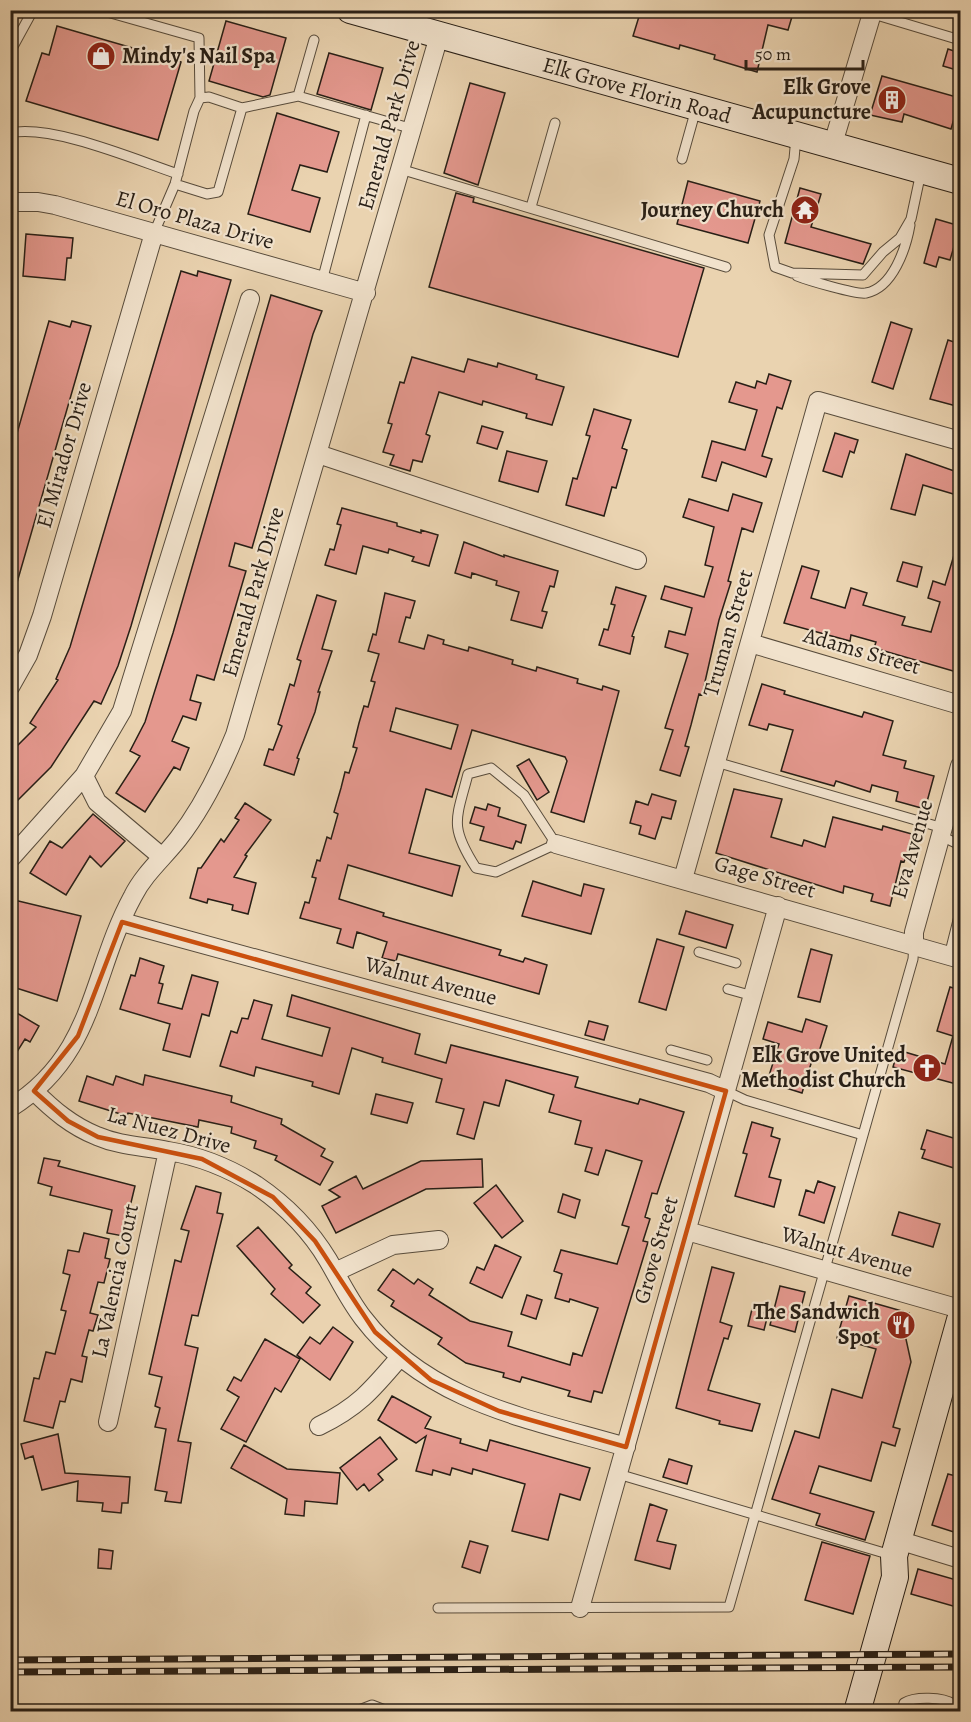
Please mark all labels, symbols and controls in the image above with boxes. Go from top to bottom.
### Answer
scale bar [746,33,863,71]
street label: Emerald Park Drive [350,36,428,214]
shop icon: Mindy's Nail Spa [85,40,117,72]
place label: Mindy's Nail Spa [122,41,276,71]
text: 50 m [755,42,791,66]
street label: Elk Grove Florin Road [539,50,735,131]
place label: Elk Grove Acupuncture [751,72,871,127]
building icon: Elk Grove Acupuncture [876,84,908,116]
street label: El Oro Plaza Drive [112,183,278,257]
temple icon: Journey Church [789,194,821,226]
place label: Journey Church [641,195,784,225]
street label: El Mirador Drive [29,378,99,532]
street label: Emerald Park Drive [214,503,292,681]
street label: Truman Street [696,566,760,700]
street label: Adams Street [799,620,924,682]
street label: Eva Avenue [884,796,940,902]
street label: Gage Street [711,848,819,906]
street label: Walnut Avenue [361,949,500,1013]
place label: Elk Grove United Methodist Church [741,1040,906,1095]
church icon: Elk Grove United Methodist Church [911,1052,943,1084]
street label: La Nuez Drive [104,1099,234,1161]
street label: Grove Street [626,1193,686,1307]
street label: La Valencia Court [84,1201,146,1361]
street label: Walnut Avenue [777,1219,916,1285]
place label: The Sandwich Spot [753,1297,881,1352]
restaurant icon: The Sandwich Spot [885,1309,917,1341]

